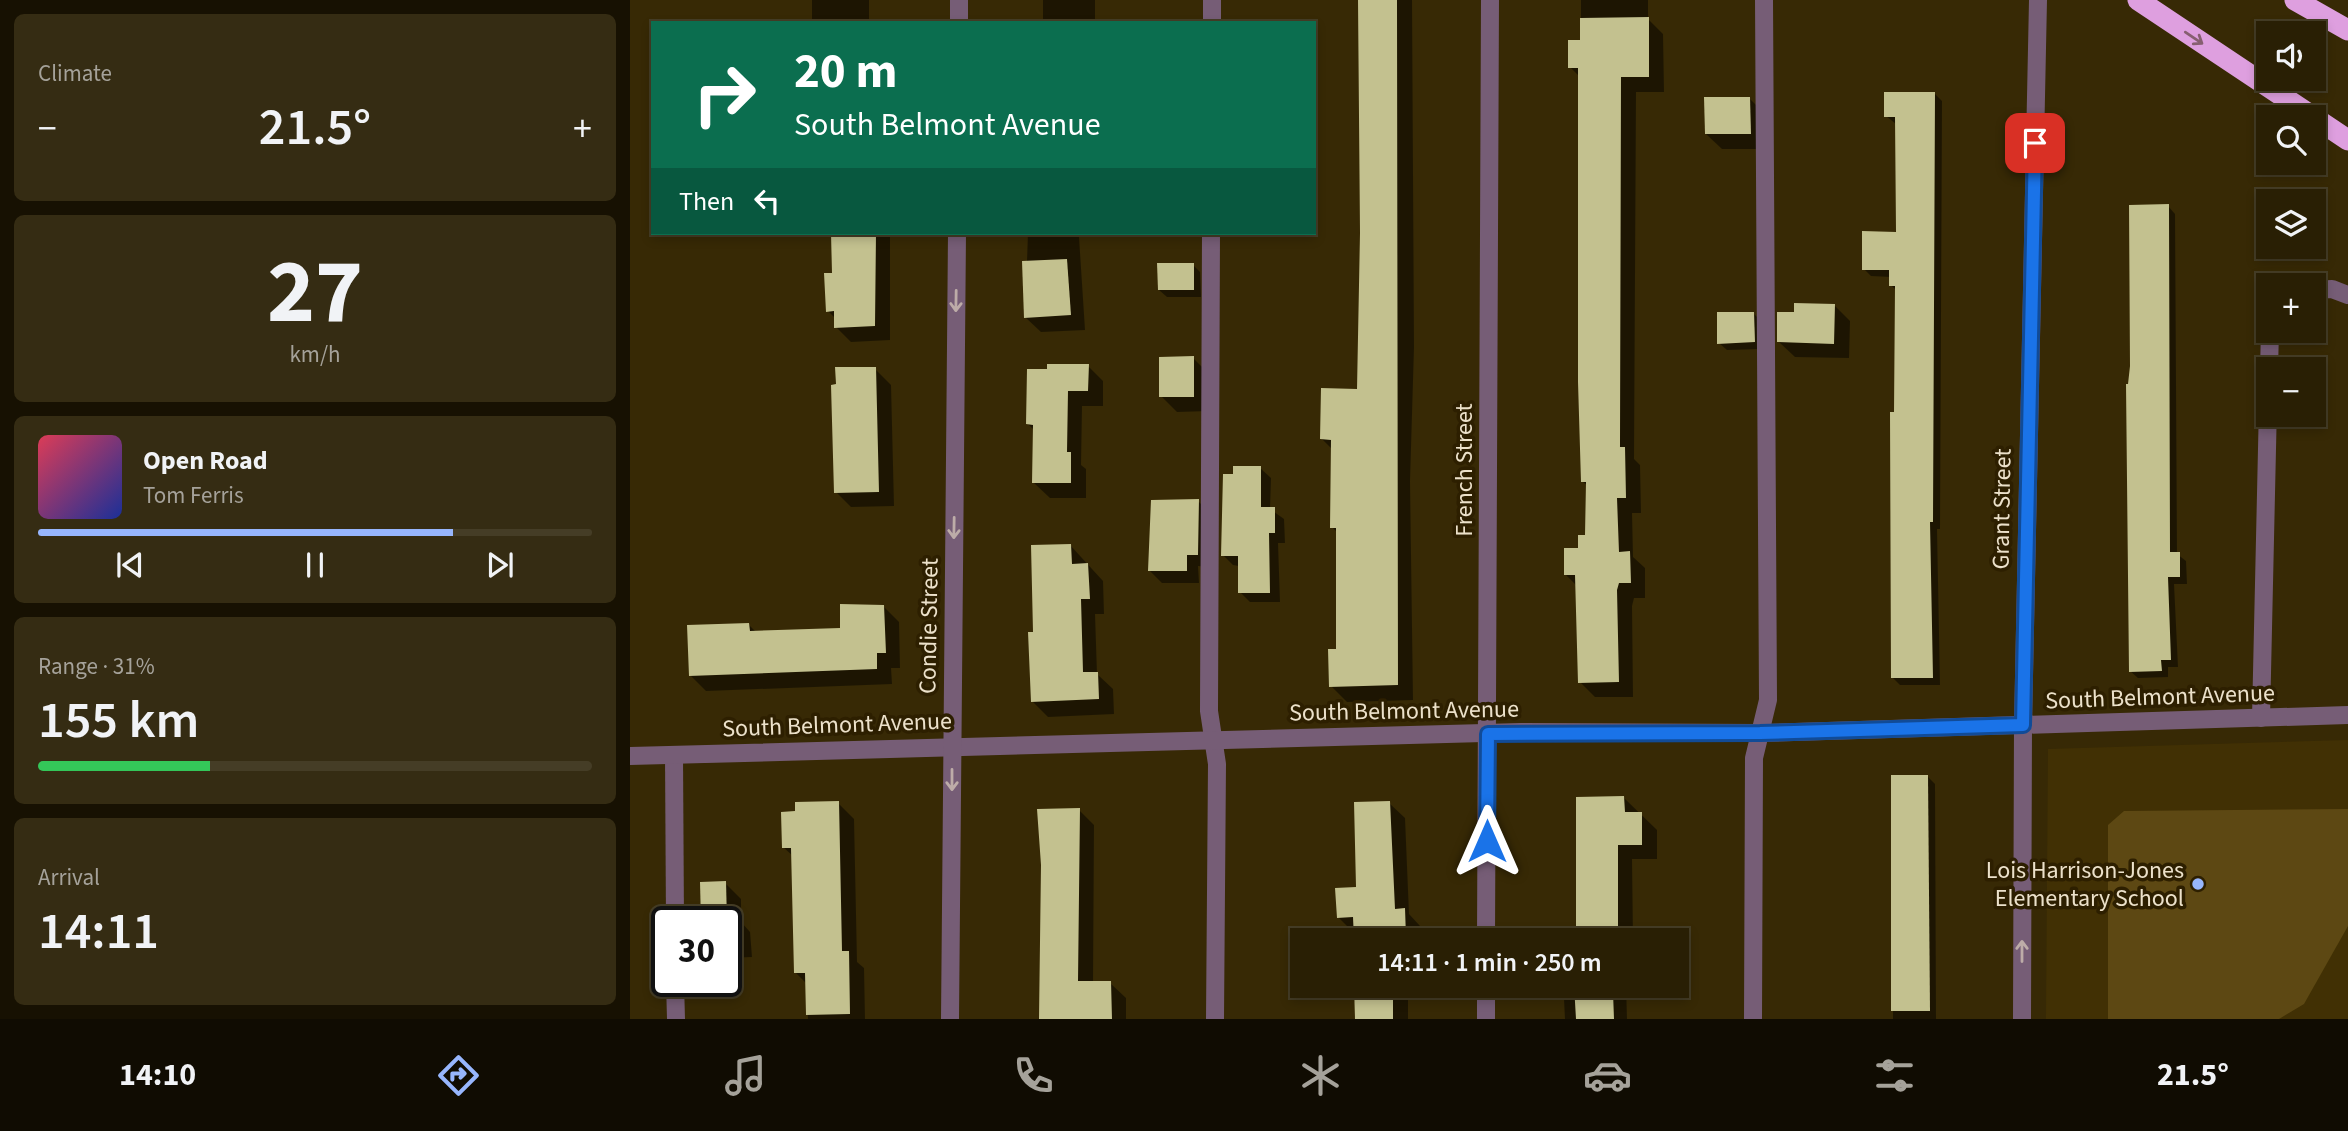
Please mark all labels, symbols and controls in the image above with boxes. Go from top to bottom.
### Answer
map controls [2256,21,2326,427]
button: sound [2256,21,2326,91]
one-way arrow [2184,31,2204,45]
text: 20 m [794,37,898,107]
icon: right [679,49,770,140]
text: Climate [38,57,112,90]
text: 21.5° [259,91,371,165]
text: − [38,102,57,156]
text: + [573,102,592,156]
text: South Belmont Avenue [794,102,1101,148]
button: search [2256,105,2326,175]
pin [2005,113,2065,173]
icon: arrive [2016,124,2054,162]
icon: left [748,182,786,220]
text: Then [679,183,734,220]
button: layers [2256,189,2326,259]
text: 27 [267,228,363,357]
button: + [2256,273,2326,343]
one-way arrow [949,289,963,312]
text: km/h [289,338,341,371]
button: − [2256,357,2326,427]
street label: French Street [1447,403,1482,537]
text: Open Road [143,442,268,479]
street label: Grant Street [1983,448,2021,570]
text: Tom Ferris [143,479,244,512]
one-way arrow [947,517,961,540]
icon: previous [111,546,149,584]
icon: pause [296,546,334,584]
icon: next [481,546,519,584]
street label: Condie Street [910,558,948,694]
text: Range · 31% [38,650,155,683]
street label: South Belmont Avenue [2045,675,2275,719]
text: 155 km [38,684,199,758]
street label: South Belmont Avenue [1289,691,1519,731]
street label: South Belmont Avenue [722,703,952,747]
one-way arrow [945,769,959,792]
position arrow [1450,804,1524,878]
place label: Lois Harrison-Jones Elementary School [1986,853,2184,916]
text: Arrival [38,861,100,894]
marker: Lois Harrison-Jones Elementary School [2190,876,2206,892]
text: 14:11 [38,895,159,969]
speed limit sign: 30 [651,906,742,997]
one-way arrow [2015,940,2029,963]
text: 14:11 · 1 min · 250 m [1377,944,1602,981]
icon: directions [434,1051,483,1100]
icon: music [721,1051,770,1100]
icon: phone [1009,1051,1058,1100]
icon: climate [1296,1051,1345,1100]
icon: car [1583,1051,1632,1100]
icon: filters [1870,1051,1919,1100]
text: 14:10 [119,1052,196,1098]
text: 21.5° [2157,1052,2229,1098]

